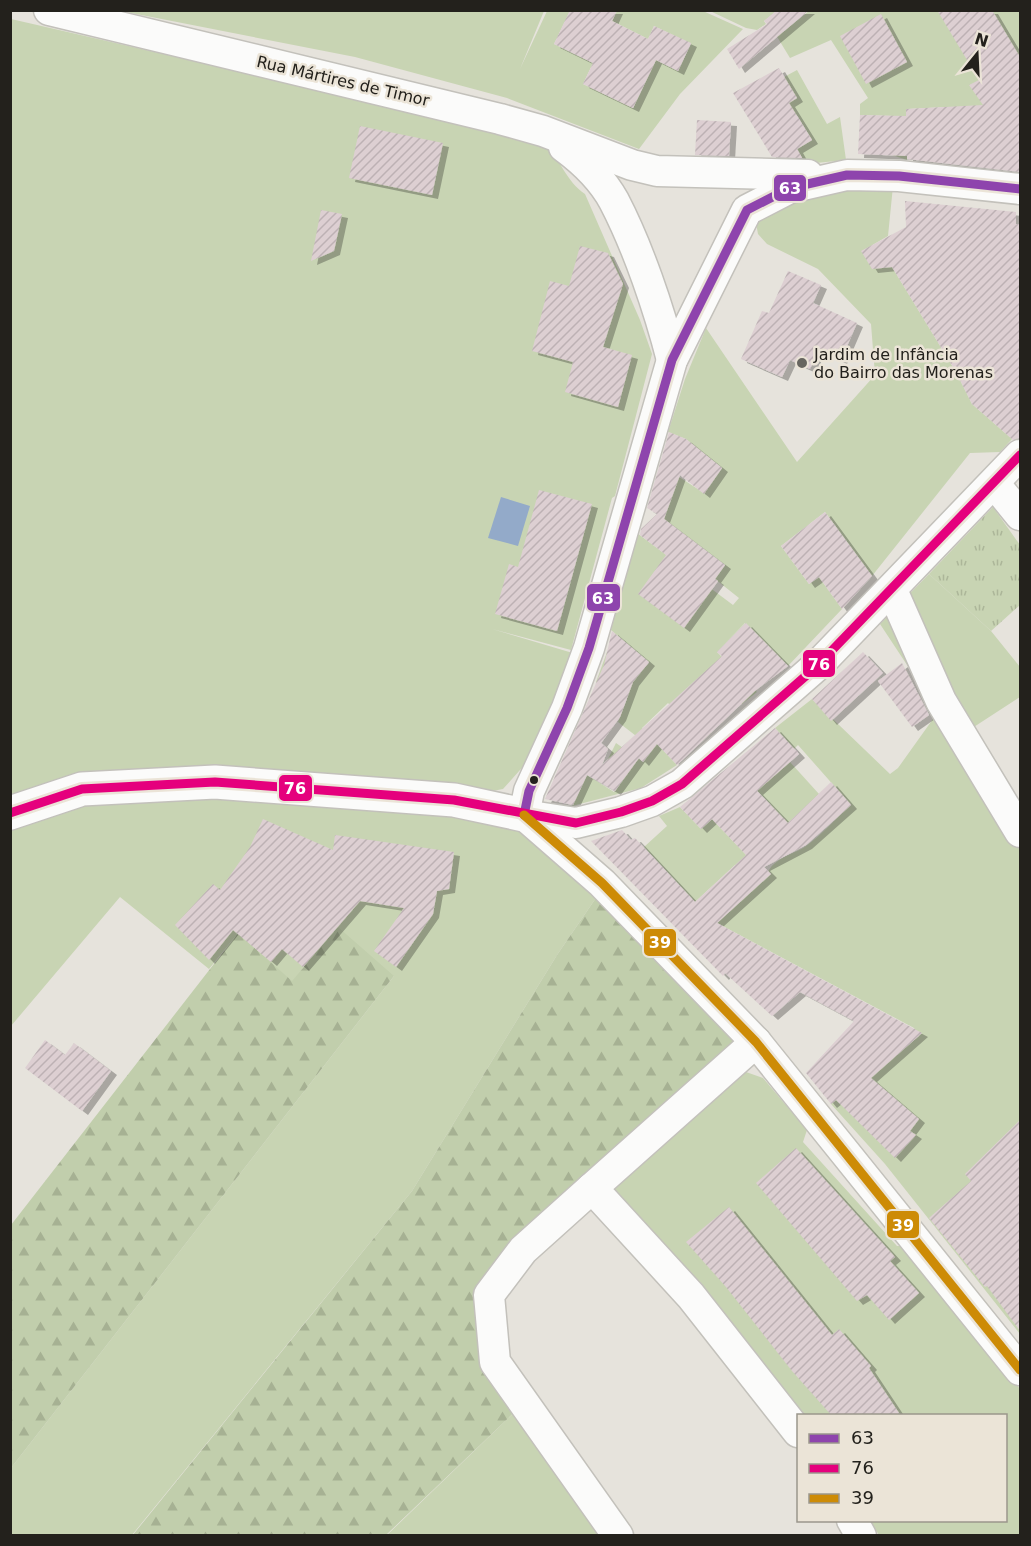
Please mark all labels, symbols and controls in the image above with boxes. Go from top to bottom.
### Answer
north arrow [947,24,1007,84]
text: N [972,29,991,51]
street label: Rua Mártires de Timor [255,52,432,110]
line badge: 63 [773,174,807,202]
text: 63 [779,179,801,198]
place label: Jardim de Infância do Bairro das Morenas [813,345,993,382]
marker: Jardim de Infância do Bairro das Morenas [795,356,809,370]
line badge: 63 [586,583,621,612]
text: 63 [592,589,614,608]
line badge: 76 [802,649,836,678]
text: 76 [808,655,830,674]
line badge: 76 [278,774,313,802]
unlabelled marker [528,774,540,786]
text: 76 [284,779,306,798]
line badge: 39 [643,928,677,957]
text: 39 [649,933,671,952]
line badge: 39 [886,1210,920,1239]
text: 39 [892,1216,914,1235]
legend [797,1414,1007,1522]
text: 63 [851,1427,874,1448]
text: 76 [851,1457,874,1478]
text: 39 [851,1487,874,1508]

